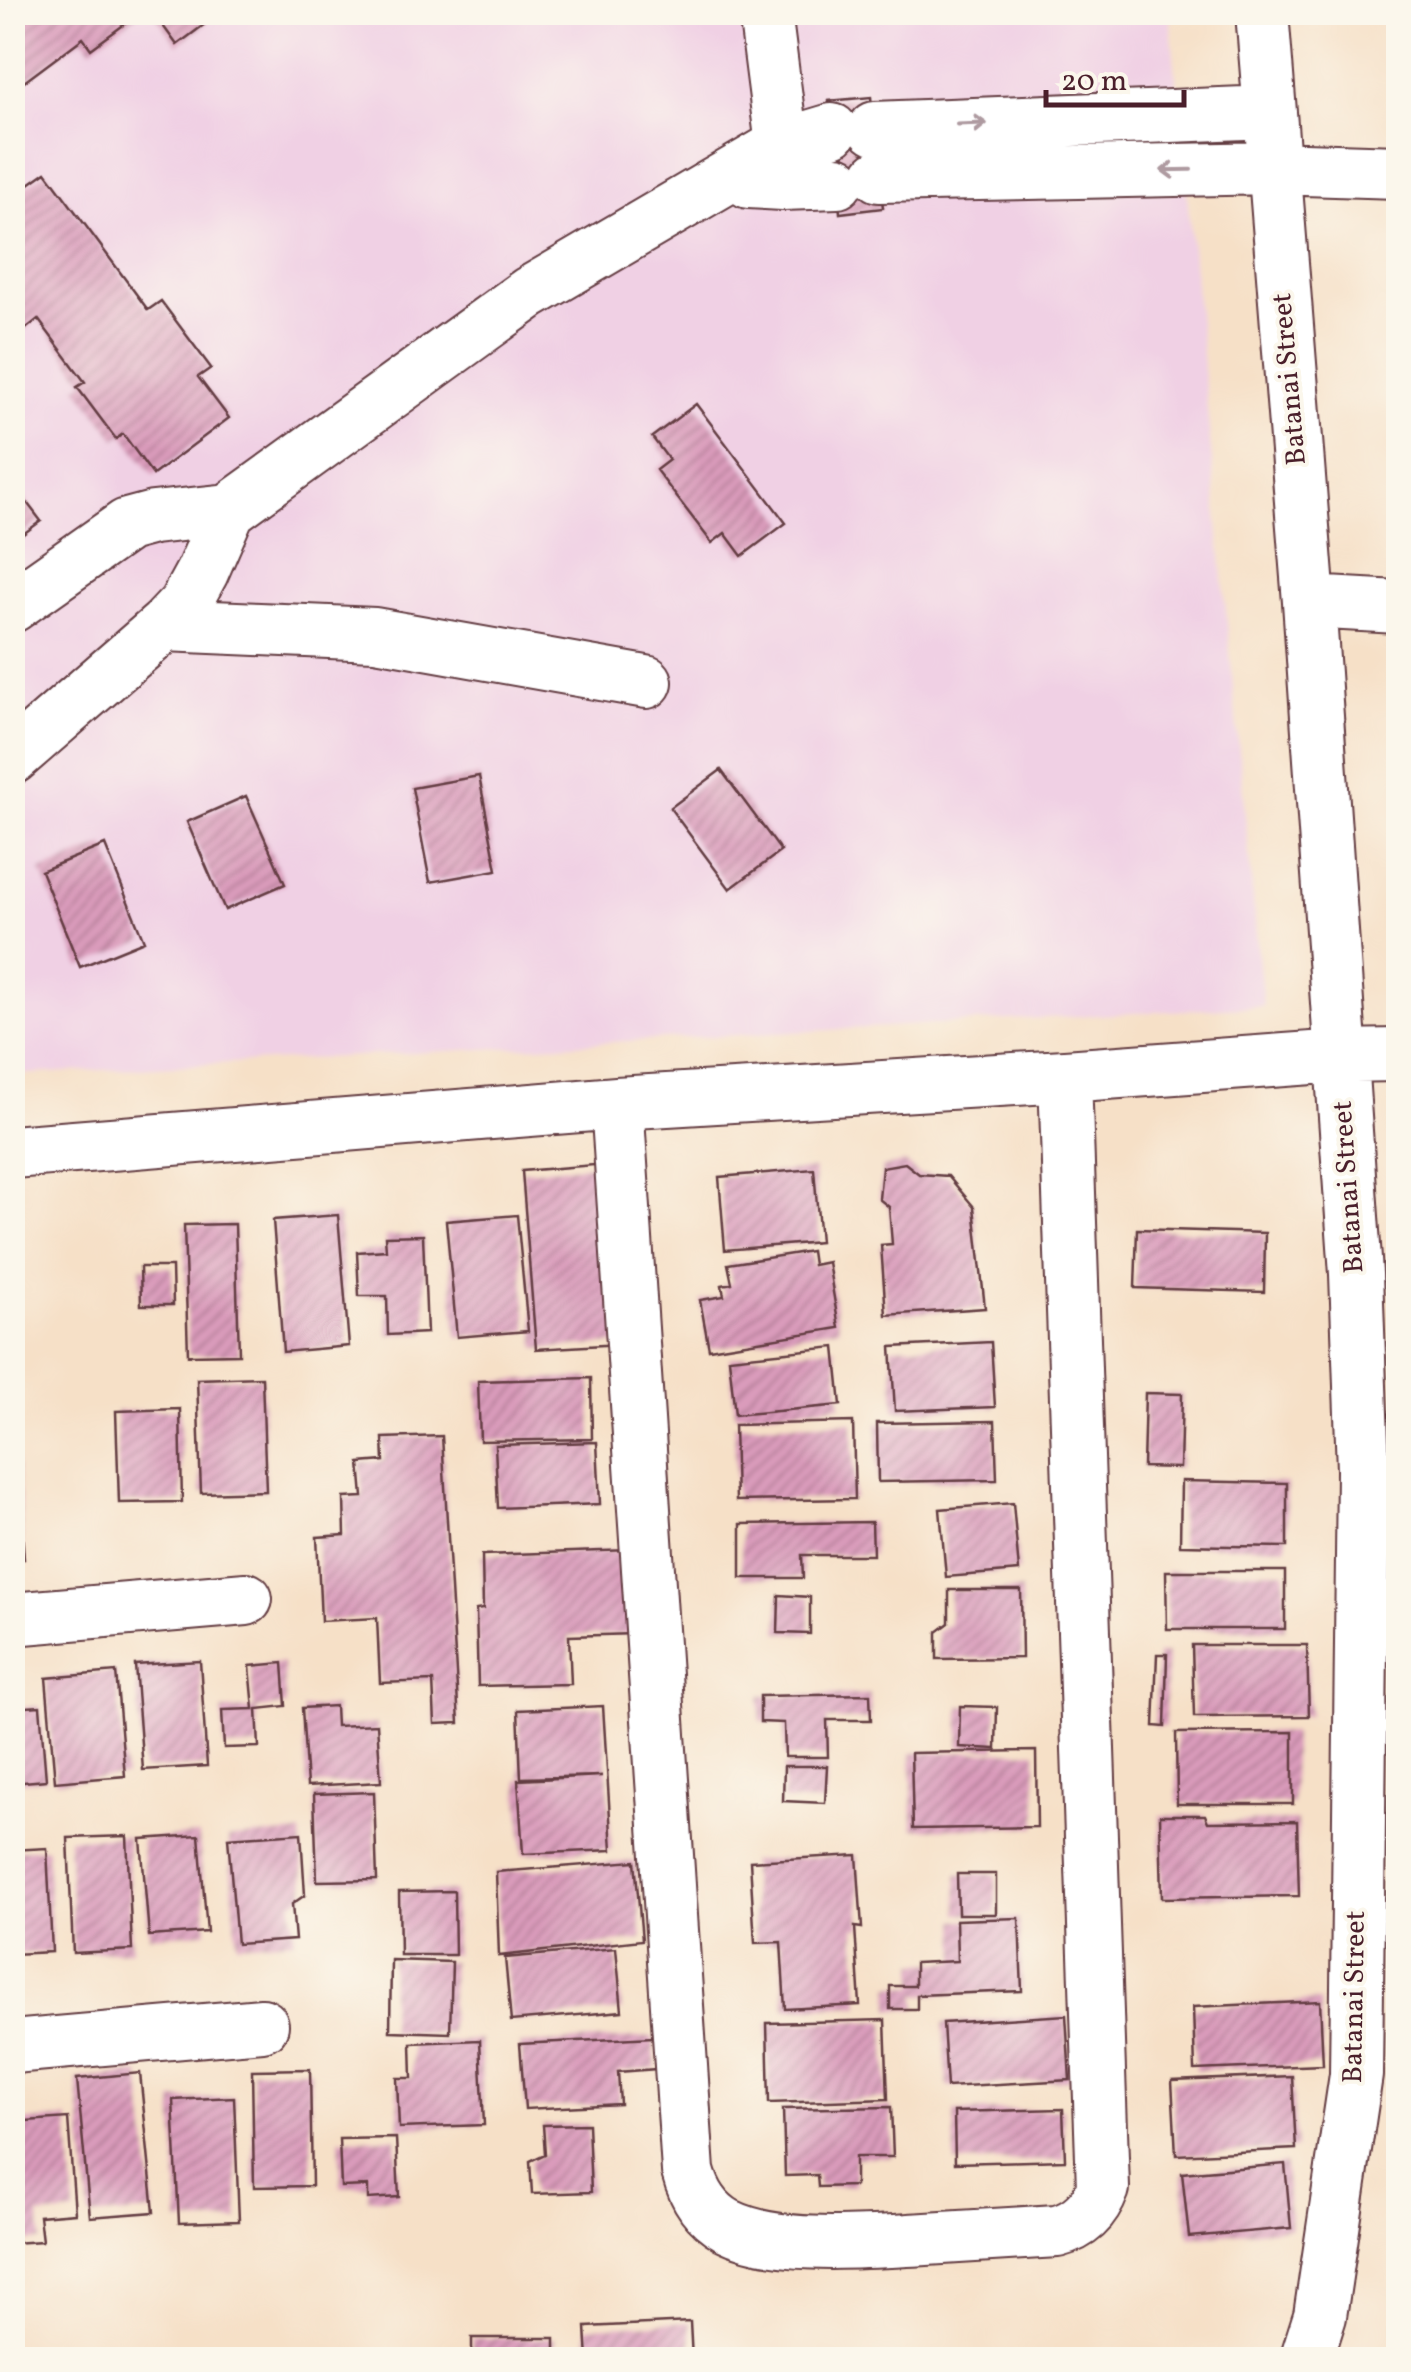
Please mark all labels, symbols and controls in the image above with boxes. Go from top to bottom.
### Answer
scale bar [1046,45,1184,107]
text: 20 m [1061,61,1127,103]
one-way arrow [955,114,987,133]
one-way arrow [1160,161,1192,180]
street label: Batanai Street [1263,291,1317,467]
street label: Batanai Street [1324,1099,1374,1275]
street label: Batanai Street [1334,1910,1376,2084]

